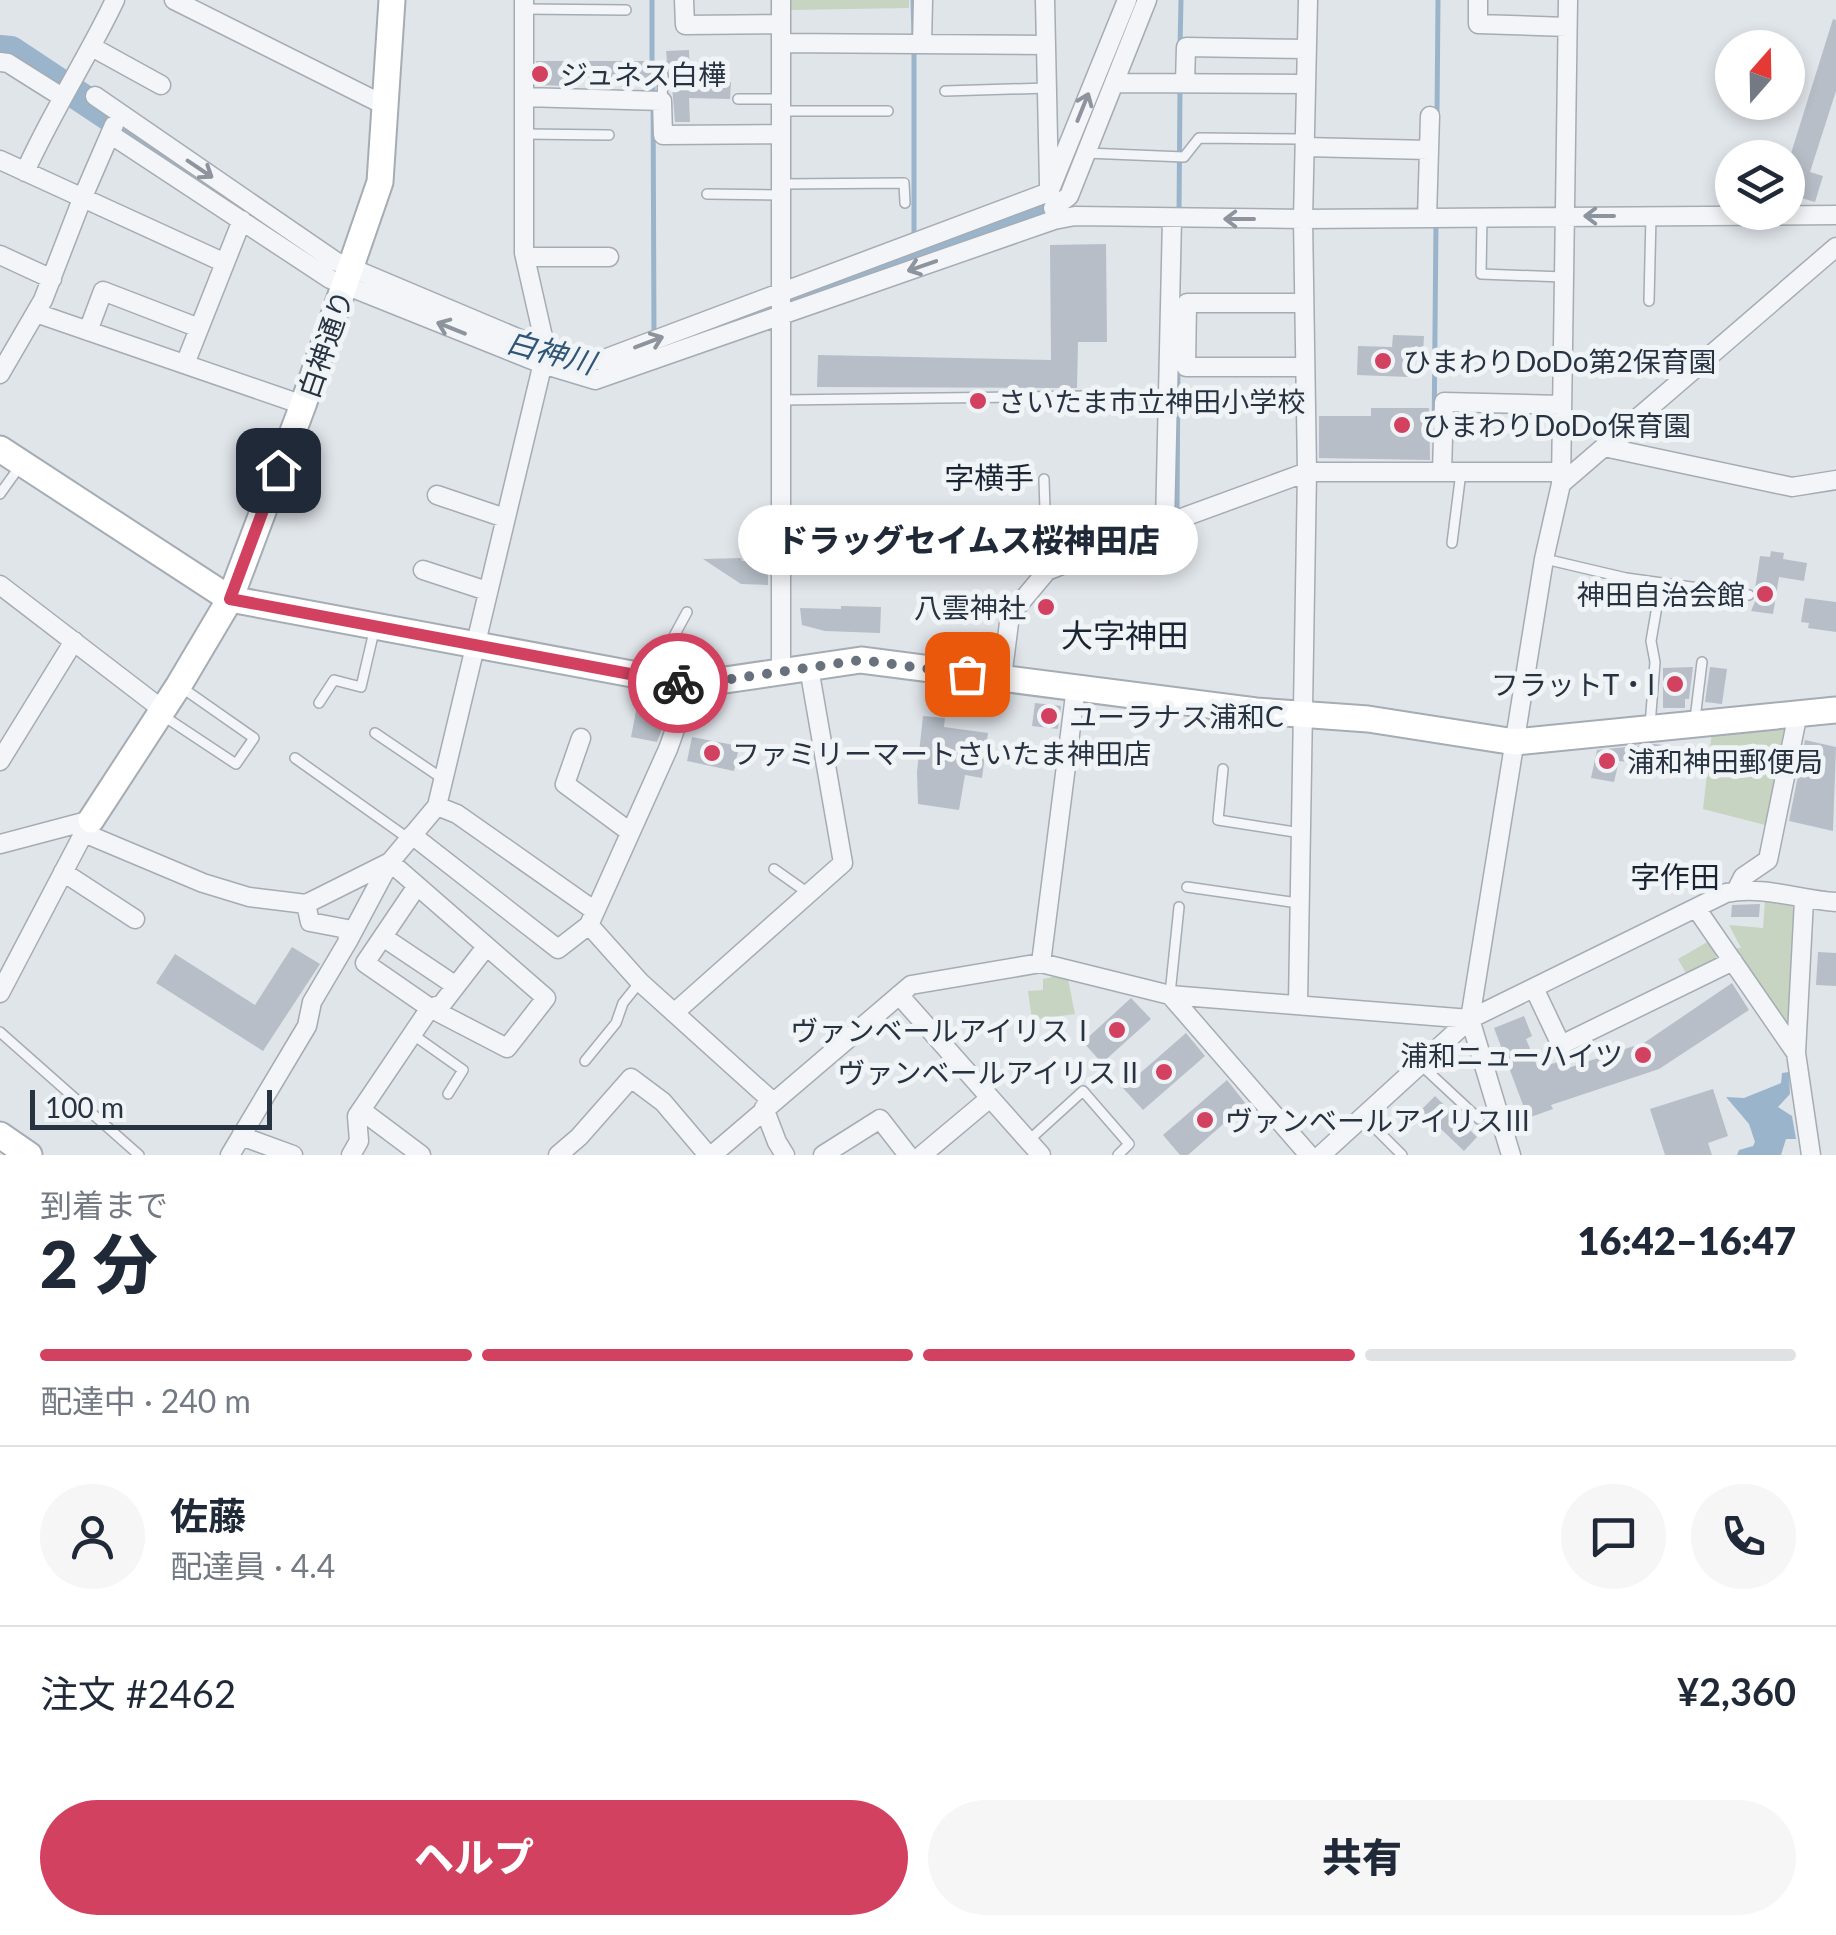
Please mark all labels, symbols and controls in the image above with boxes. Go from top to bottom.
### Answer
north arrow [1715,30,1805,120]
map controls [1715,30,1805,230]
place label: ジュネス白樺 [560,57,726,91]
marker: ジュネス白樺 [529,63,551,85]
one-way arrow [1076,93,1094,123]
button: layers [1715,140,1805,230]
one-way arrow [185,158,213,179]
one-way arrow [1583,206,1616,226]
one-way arrow [1223,210,1256,228]
one-way arrow [907,258,938,276]
street label: 白神通り [291,286,359,402]
one-way arrow [436,318,467,336]
water label: 白神川 [503,322,602,381]
one-way arrow [632,332,663,350]
place label: ひまわりDoDo第2保育園 [1403,344,1717,378]
marker: ひまわりDoDo第2保育園 [1372,350,1394,372]
place label: さいたま市立神田小学校 [998,384,1305,418]
marker: さいたま市立神田小学校 [967,390,989,412]
place label: ひまわりDoDo保育園 [1422,408,1692,442]
marker: ひまわりDoDo保育園 [1391,414,1413,436]
pin [236,428,321,513]
icon: home [251,443,306,498]
district label: 字横手 [944,459,1034,495]
callout: ドラッグセイムス桜神田店 [737,504,1197,574]
text: ドラッグセイムス桜神田店 [776,520,1160,559]
place label: 神田自治会館 [1577,577,1745,611]
marker: 神田自治会館 [1754,583,1776,605]
place label: 八雲神社 [914,590,1026,624]
marker: 八雲神社 [1035,596,1057,618]
district label: 大字神田 [1061,615,1189,654]
pin [925,632,1010,717]
courier [628,633,728,733]
icon: bag [940,647,995,702]
icon: bike [651,656,706,711]
place label: フラットT・I [1491,667,1655,701]
marker: フラットT・I [1664,673,1686,695]
place label: ユーラナス浦和C [1069,699,1284,733]
marker: ユーラナス浦和C [1038,705,1060,727]
place label: ファミリーマートさいたま神田店 [732,736,1151,770]
marker: ファミリーマートさいたま神田店 [701,742,723,764]
place label: 浦和神田郵便局 [1627,744,1823,778]
marker: 浦和神田郵便局 [1596,750,1618,772]
district label: 字作田 [1630,858,1720,894]
place label: ヴァンベールアイリスⅠ [790,1013,1097,1047]
marker: ヴァンベールアイリスⅠ [1106,1019,1128,1041]
place label: 浦和ニューハイツ [1400,1038,1623,1072]
marker: 浦和ニューハイツ [1632,1044,1654,1066]
place label: ヴァンベールアイリスⅡ [837,1055,1144,1089]
marker: ヴァンベールアイリスⅡ [1153,1061,1175,1083]
scale bar [30,1085,272,1130]
text: 100 m [45,1090,124,1124]
place label: ヴァンベールアイリスⅢ [1225,1103,1532,1137]
marker: ヴァンベールアイリスⅢ [1194,1109,1216,1131]
text: 到着まで [40,1185,168,1224]
text: 16:42–16:47 [1577,1217,1796,1263]
text: 2 分 [40,1224,158,1302]
text: 配達中 · 240 m [40,1381,251,1420]
button: person [40,1484,145,1589]
button: chat [1561,1484,1666,1589]
button: phone [1691,1484,1796,1589]
text: 佐藤 [170,1492,246,1538]
text: 配達員 · 4.4 [170,1546,335,1585]
text: ¥2,360 [1677,1668,1796,1714]
text: 注文 #2462 [40,1670,236,1716]
button: ヘルプ [40,1800,908,1915]
button: 共有 [928,1800,1796,1915]

